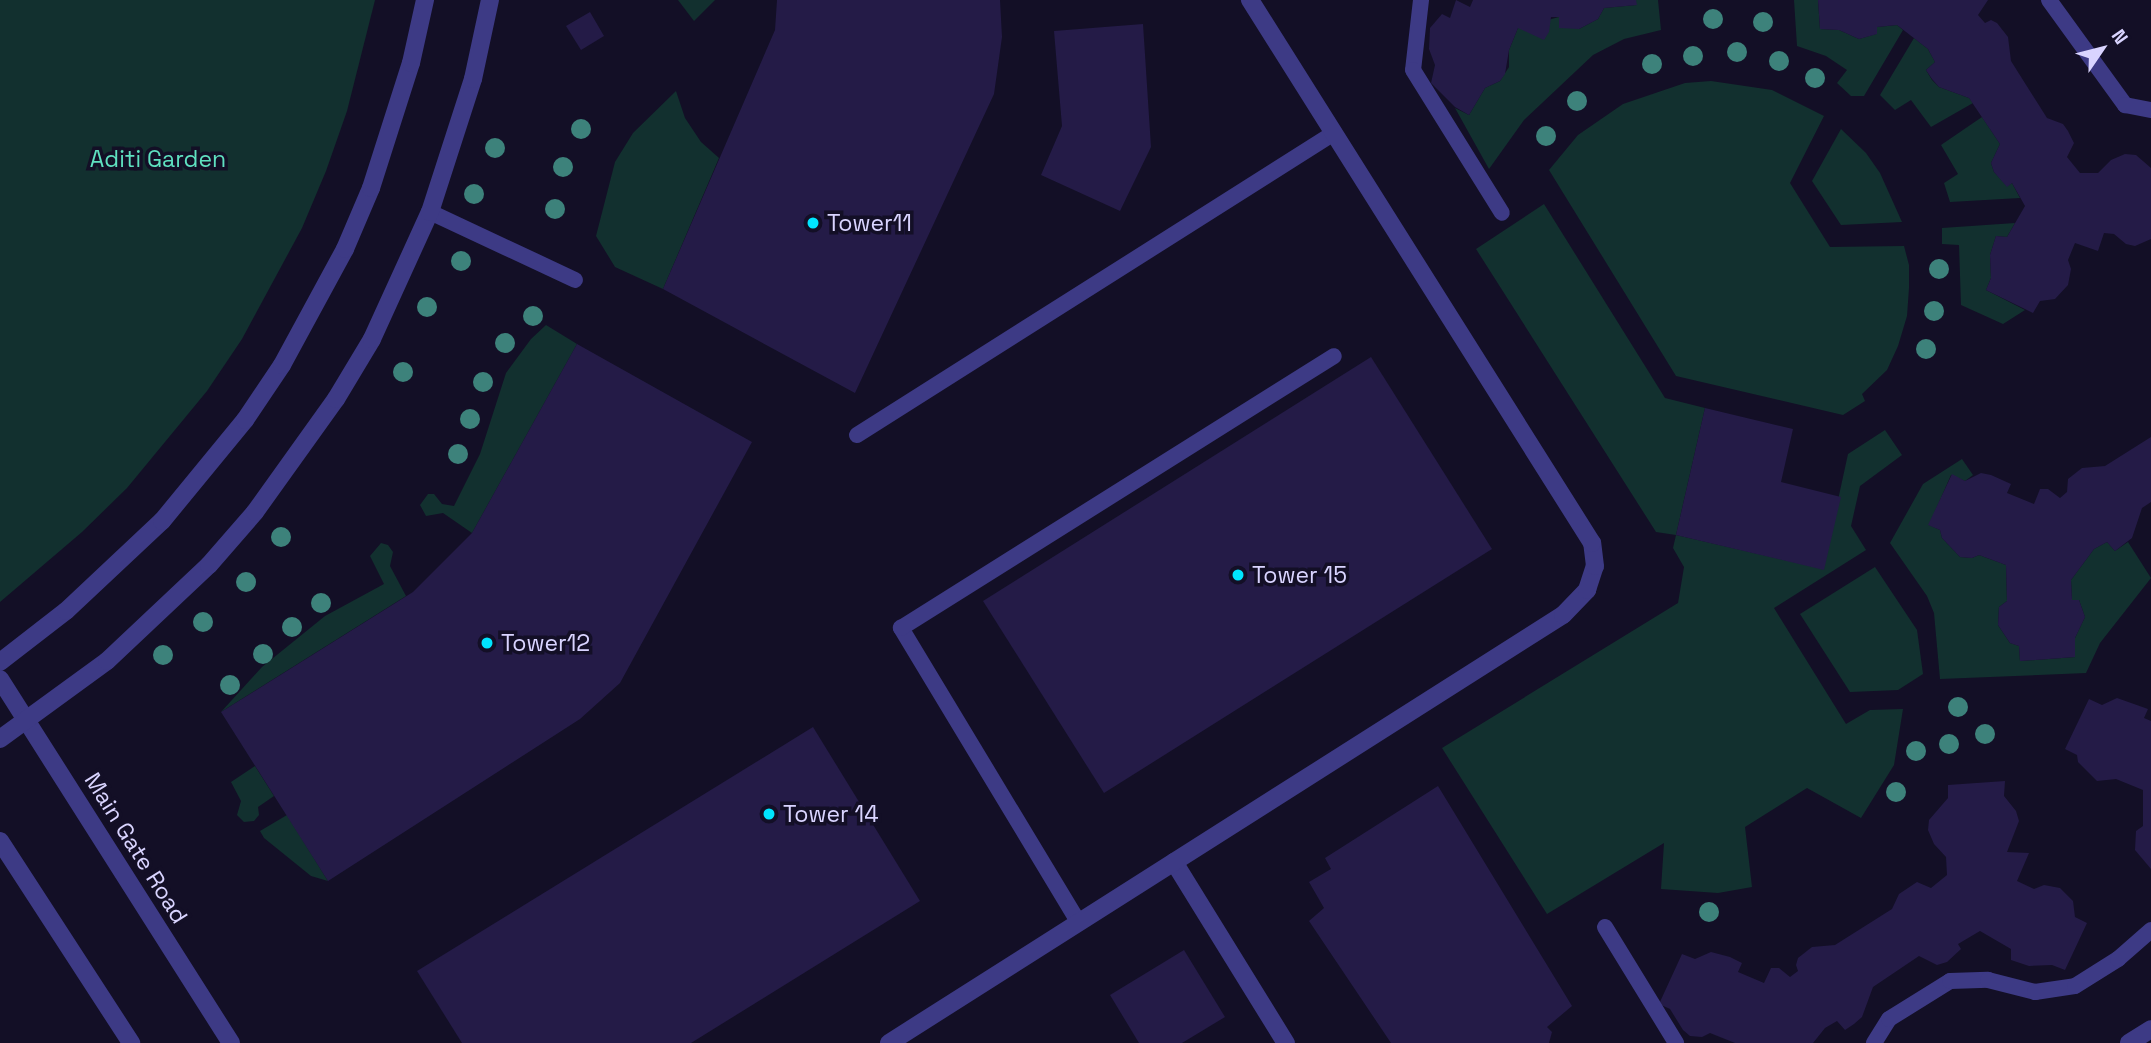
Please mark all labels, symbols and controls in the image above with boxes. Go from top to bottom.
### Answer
north arrow [2067,14,2137,84]
text: N [2106,24,2133,49]
park label: Aditi Garden [90,145,226,173]
place label: Tower11 [827,209,912,237]
marker: Tower11 [805,215,821,231]
place label: Tower 15 [1252,561,1347,589]
marker: Tower 15 [1230,567,1246,583]
place label: Tower12 [501,629,590,657]
marker: Tower12 [479,635,495,651]
street label: Main Gate Road [79,768,193,928]
place label: Tower 14 [783,800,879,828]
marker: Tower 14 [761,806,777,822]

